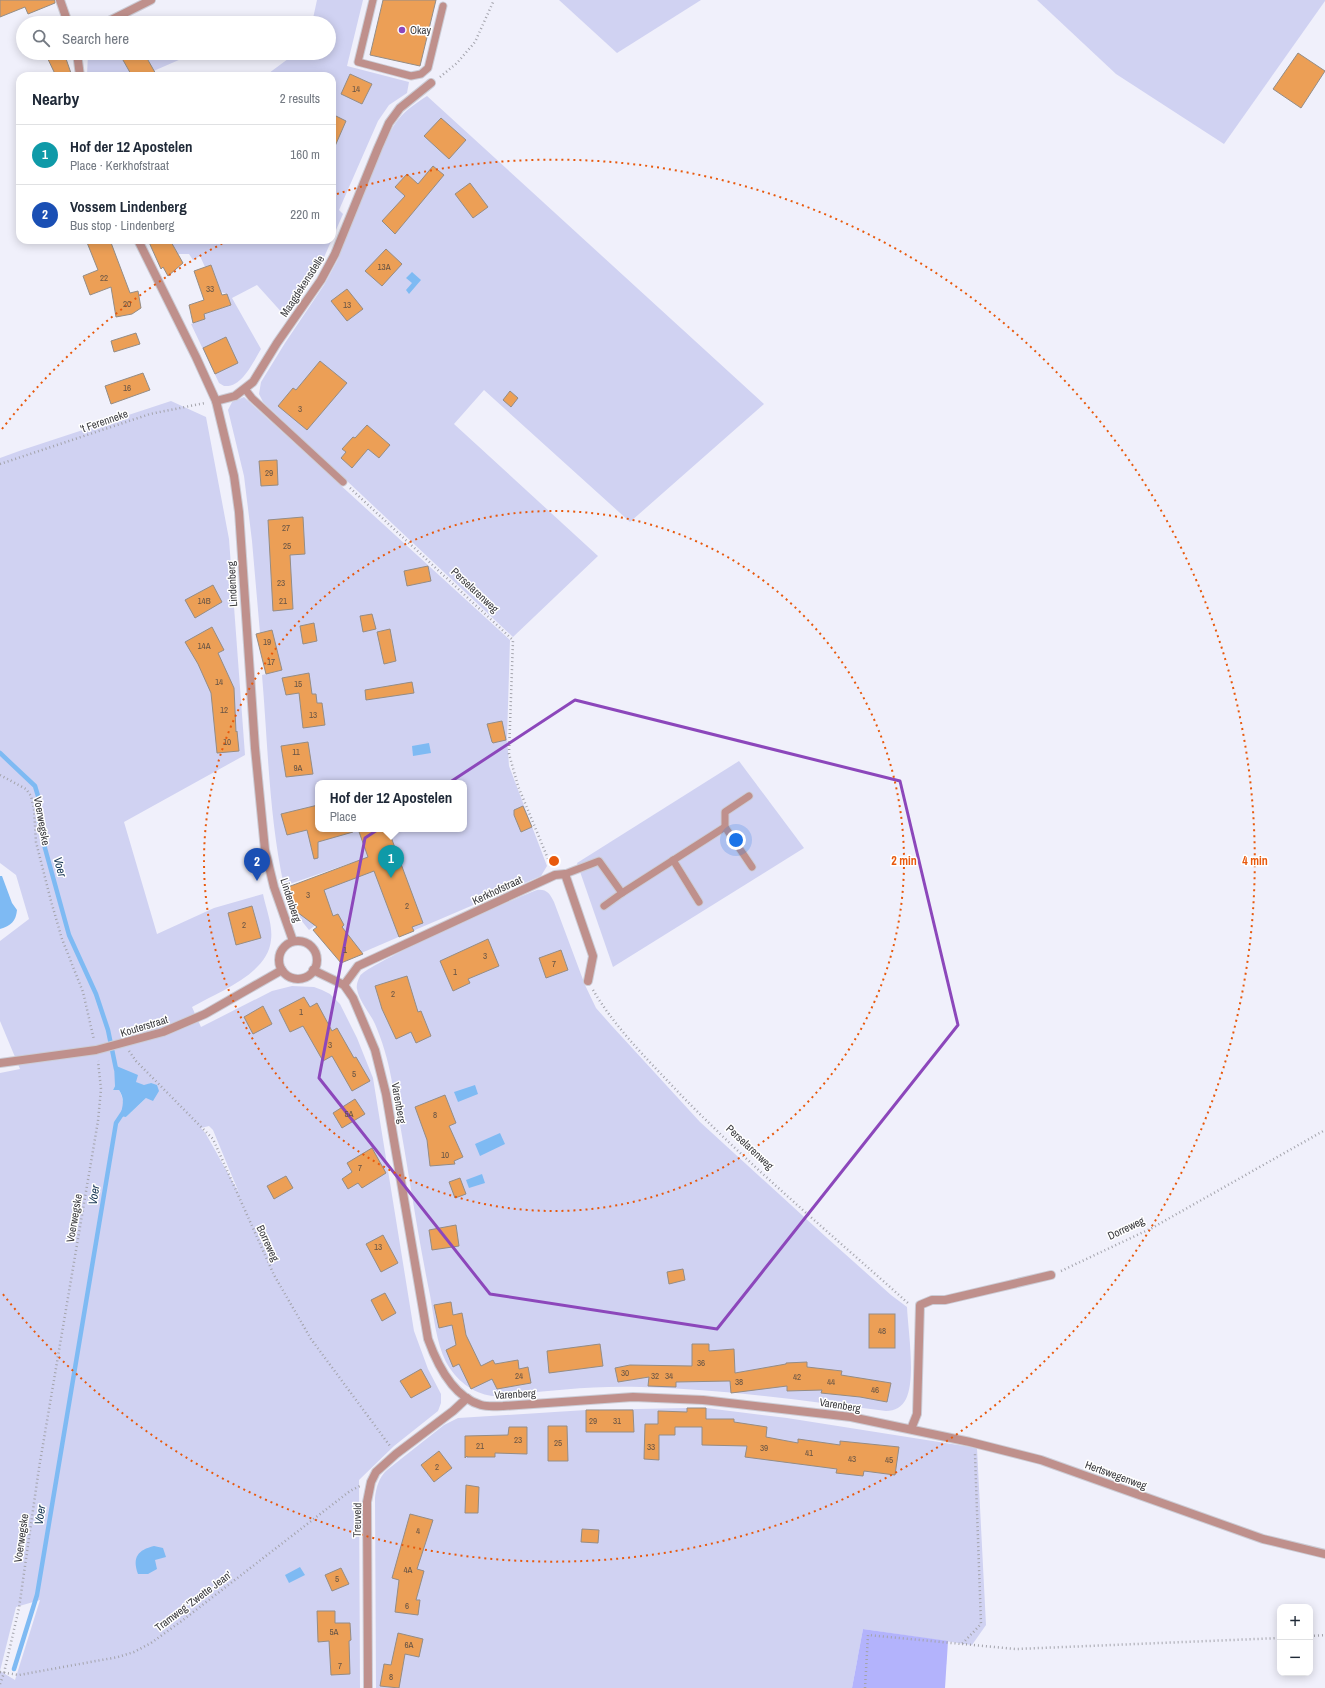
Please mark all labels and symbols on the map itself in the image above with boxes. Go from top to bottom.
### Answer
place label: Okay [410,23,432,37]
marker: Okay [397,25,407,35]
house number: 14 [352,83,360,95]
street label: Maagdekensdelle [277,253,327,319]
house number: 13A [377,261,391,273]
house number: 22 [100,272,108,284]
house number: 33 [206,283,214,295]
house number: 20 [123,298,131,310]
house number: 13 [343,299,351,311]
house number: 16 [123,382,131,394]
house number: 3 [298,403,302,415]
street label: 't Ferenneke [78,406,130,436]
house number: 29 [265,467,273,479]
house number: 27 [282,522,290,534]
house number: 25 [283,540,291,552]
street label: Lindenberg [224,561,240,607]
street label: Perselarenweg [448,564,502,616]
house number: 23 [277,577,285,589]
house number: 14B [197,595,211,607]
house number: 21 [279,595,287,607]
house number: 19 [263,636,271,648]
house number: 14A [197,640,211,652]
house number: 17 [267,656,275,668]
house number: 14 [215,676,223,688]
house number: 15 [294,678,302,690]
house number: 12 [220,704,228,716]
house number: 13 [309,709,317,721]
house number: 10 [223,736,231,748]
house number: 11 [292,746,300,758]
house number: 9A [293,762,303,774]
street label: Voerwegske [31,796,53,846]
your location [726,830,746,850]
pin: 1 [378,845,404,878]
pin: 2 [244,848,270,881]
text: 2 min [891,853,917,869]
text: 4 min [1242,853,1268,869]
centre of rings [547,854,561,868]
water label: Voer [50,855,71,879]
street label: Kerkhofstraat [470,872,525,908]
street label: Lindenberg [277,876,305,924]
house number: 3 [306,889,310,901]
house number: 2 [405,900,409,912]
house number: 2 [242,919,246,931]
house number: 1 [343,944,347,956]
house number: 3 [483,950,487,962]
house number: 7 [552,958,556,970]
house number: 1 [453,966,457,978]
house number: 2 [391,988,395,1000]
house number: 1 [299,1006,303,1018]
street label: Kouterstraat [118,1012,170,1040]
house number: 3 [328,1039,332,1051]
house number: 5 [352,1068,356,1080]
street label: Varenberg [389,1081,409,1125]
house number: 5A [344,1108,354,1120]
house number: 8 [433,1109,437,1121]
street label: Perselarenweg [723,1121,777,1173]
house number: 10 [441,1149,449,1161]
house number: 7 [358,1162,362,1174]
water label: Voer [85,1183,104,1206]
street label: Voerwegske [63,1193,85,1243]
street label: Dorreweg [1105,1213,1147,1243]
street label: Borreweg [253,1223,283,1263]
house number: 13 [374,1241,382,1253]
house number: 48 [878,1325,886,1337]
house number: 36 [697,1357,705,1369]
house number: 30 [621,1367,629,1379]
house number: 24 [515,1370,523,1382]
house number: 32 [651,1370,659,1382]
house number: 34 [665,1370,673,1382]
house number: 42 [793,1371,801,1383]
house number: 38 [735,1376,743,1388]
house number: 44 [827,1376,835,1388]
house number: 46 [871,1384,879,1396]
street label: Varenberg [494,1386,536,1402]
street label: Varenberg [818,1395,862,1415]
house number: 29 [589,1415,597,1427]
house number: 31 [613,1415,621,1427]
house number: 23 [514,1434,522,1446]
house number: 25 [554,1437,562,1449]
house number: 21 [476,1440,484,1452]
house number: 33 [647,1441,655,1453]
house number: 39 [760,1442,768,1454]
house number: 41 [805,1447,813,1459]
house number: 43 [848,1453,856,1465]
house number: 45 [885,1454,893,1466]
street label: Hertswegenweg [1083,1457,1149,1493]
house number: 2 [435,1461,439,1473]
street label: Treuveld [350,1502,364,1538]
water label: Voer [31,1503,50,1526]
street label: Voerwegske [11,1513,31,1563]
house number: 4 [416,1525,420,1537]
house number: 4A [403,1564,413,1576]
street label: Tramweg 'Zwette Jean' [152,1567,234,1634]
house number: 5 [335,1573,339,1585]
house number: 6 [405,1600,409,1612]
house number: 5A [329,1626,339,1638]
house number: 6A [404,1639,414,1651]
house number: 7 [338,1660,342,1672]
house number: 8 [389,1671,393,1683]

